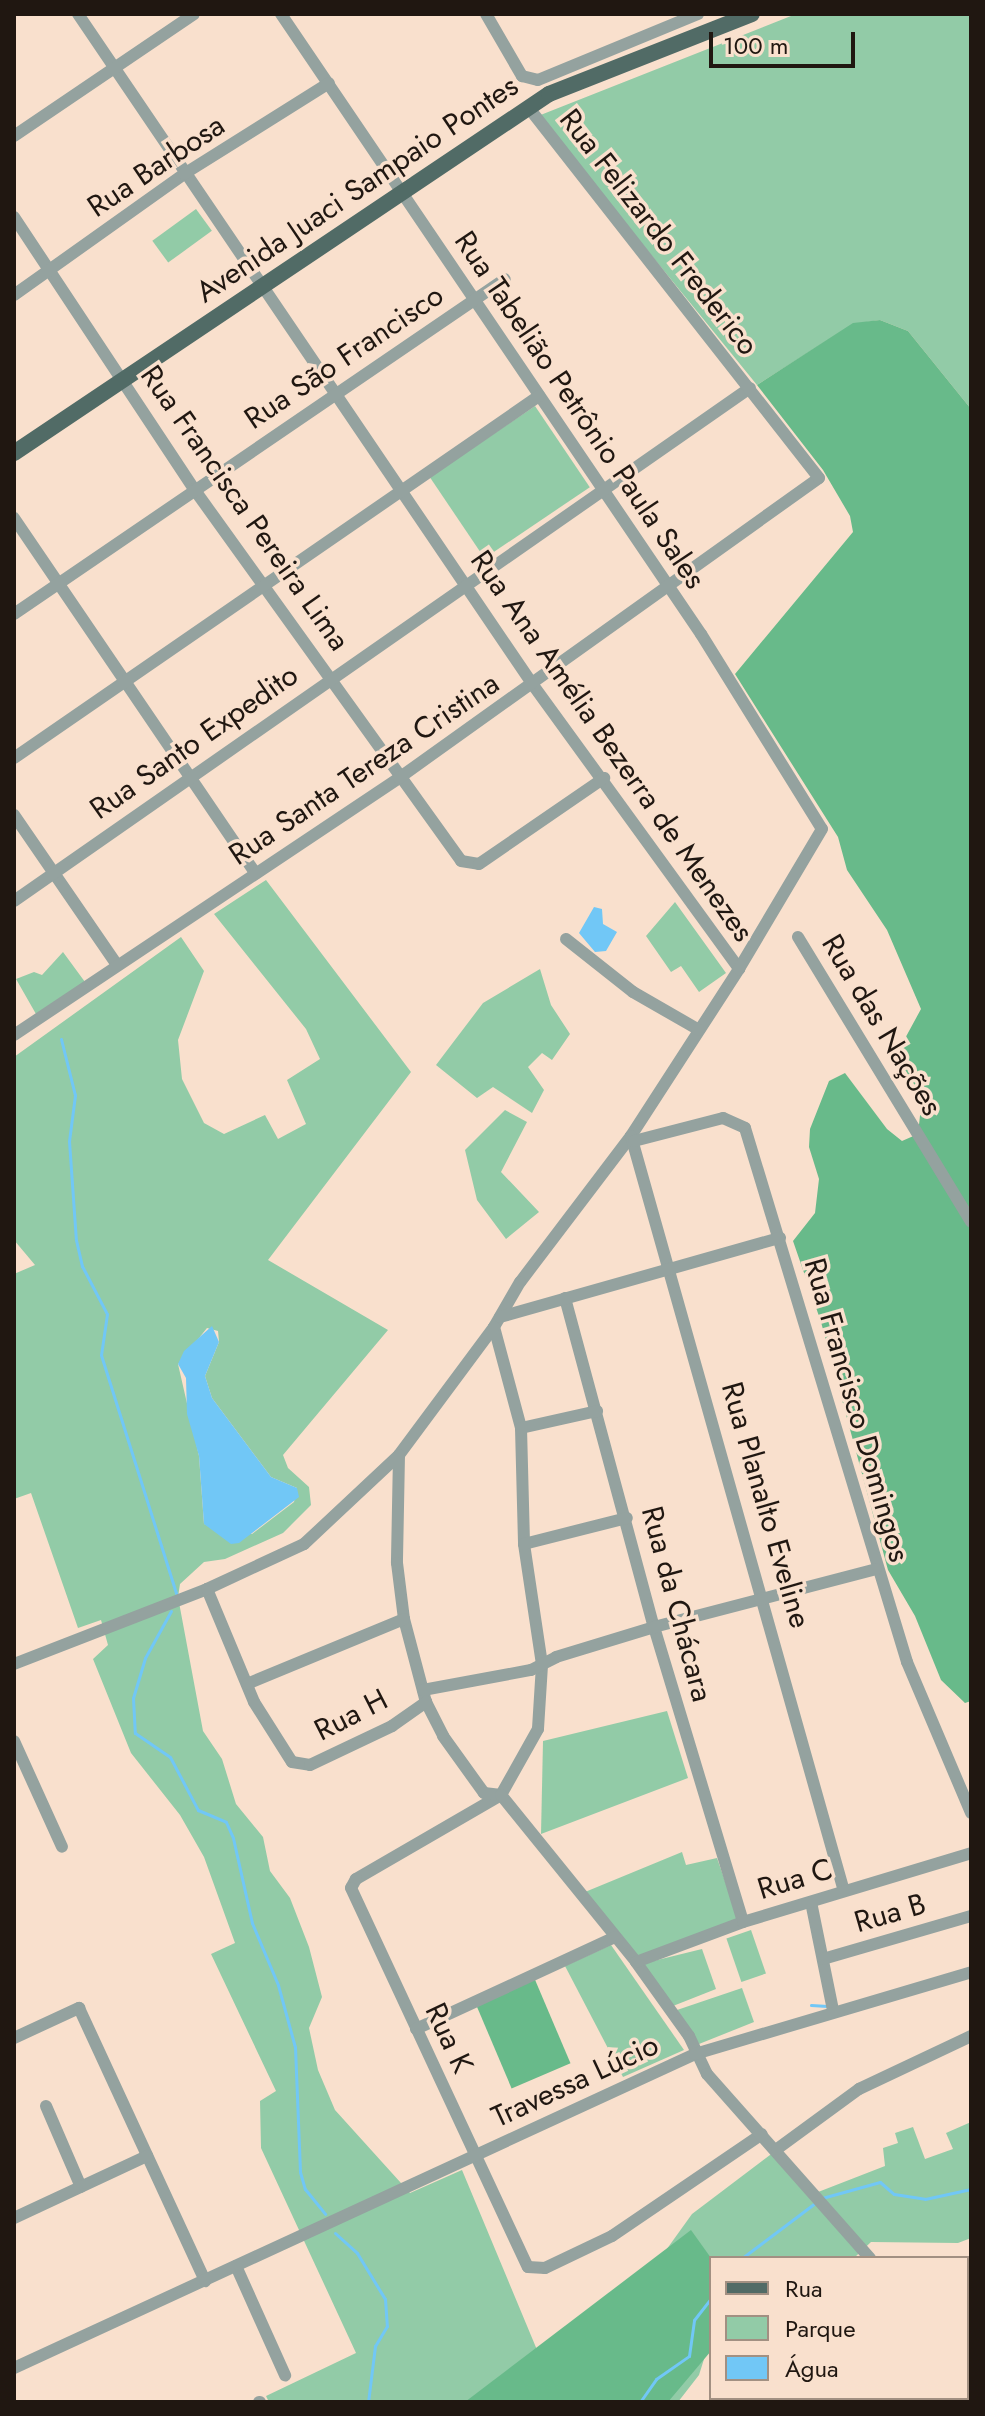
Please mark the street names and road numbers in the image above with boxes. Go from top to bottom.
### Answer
street label: Avenida Juaci Sampaio Pontes [189,68,525,310]
street label: Rua Felizardo Frederico [552,102,766,362]
street label: Rua Barbosa [81,107,231,225]
street label: Rua Tabelião Petrônio Paula Sales [447,224,713,596]
street label: Rua São Francisco [238,277,450,437]
street label: Rua Francisca Pereira Lima [133,359,357,657]
street label: Rua Ana Amélia Bezerra de Menezes [463,543,761,949]
street label: Rua Santo Expedito [83,657,305,827]
street label: Rua Santa Tereza Cristina [222,665,506,873]
street label: Rua das Nações [814,928,950,1122]
street label: Rua Francisco Domingos [796,1254,918,1566]
street label: Rua Planalto Eveline [714,1378,818,1632]
street label: Rua da Chácara [634,1502,720,1706]
street label: Rua H [308,1681,394,1749]
street label: Rua C [753,1851,837,1907]
street label: Rua B [850,1886,930,1940]
street label: Rua K [417,1997,481,2079]
street label: Travessa Lúcio [486,2027,664,2135]

